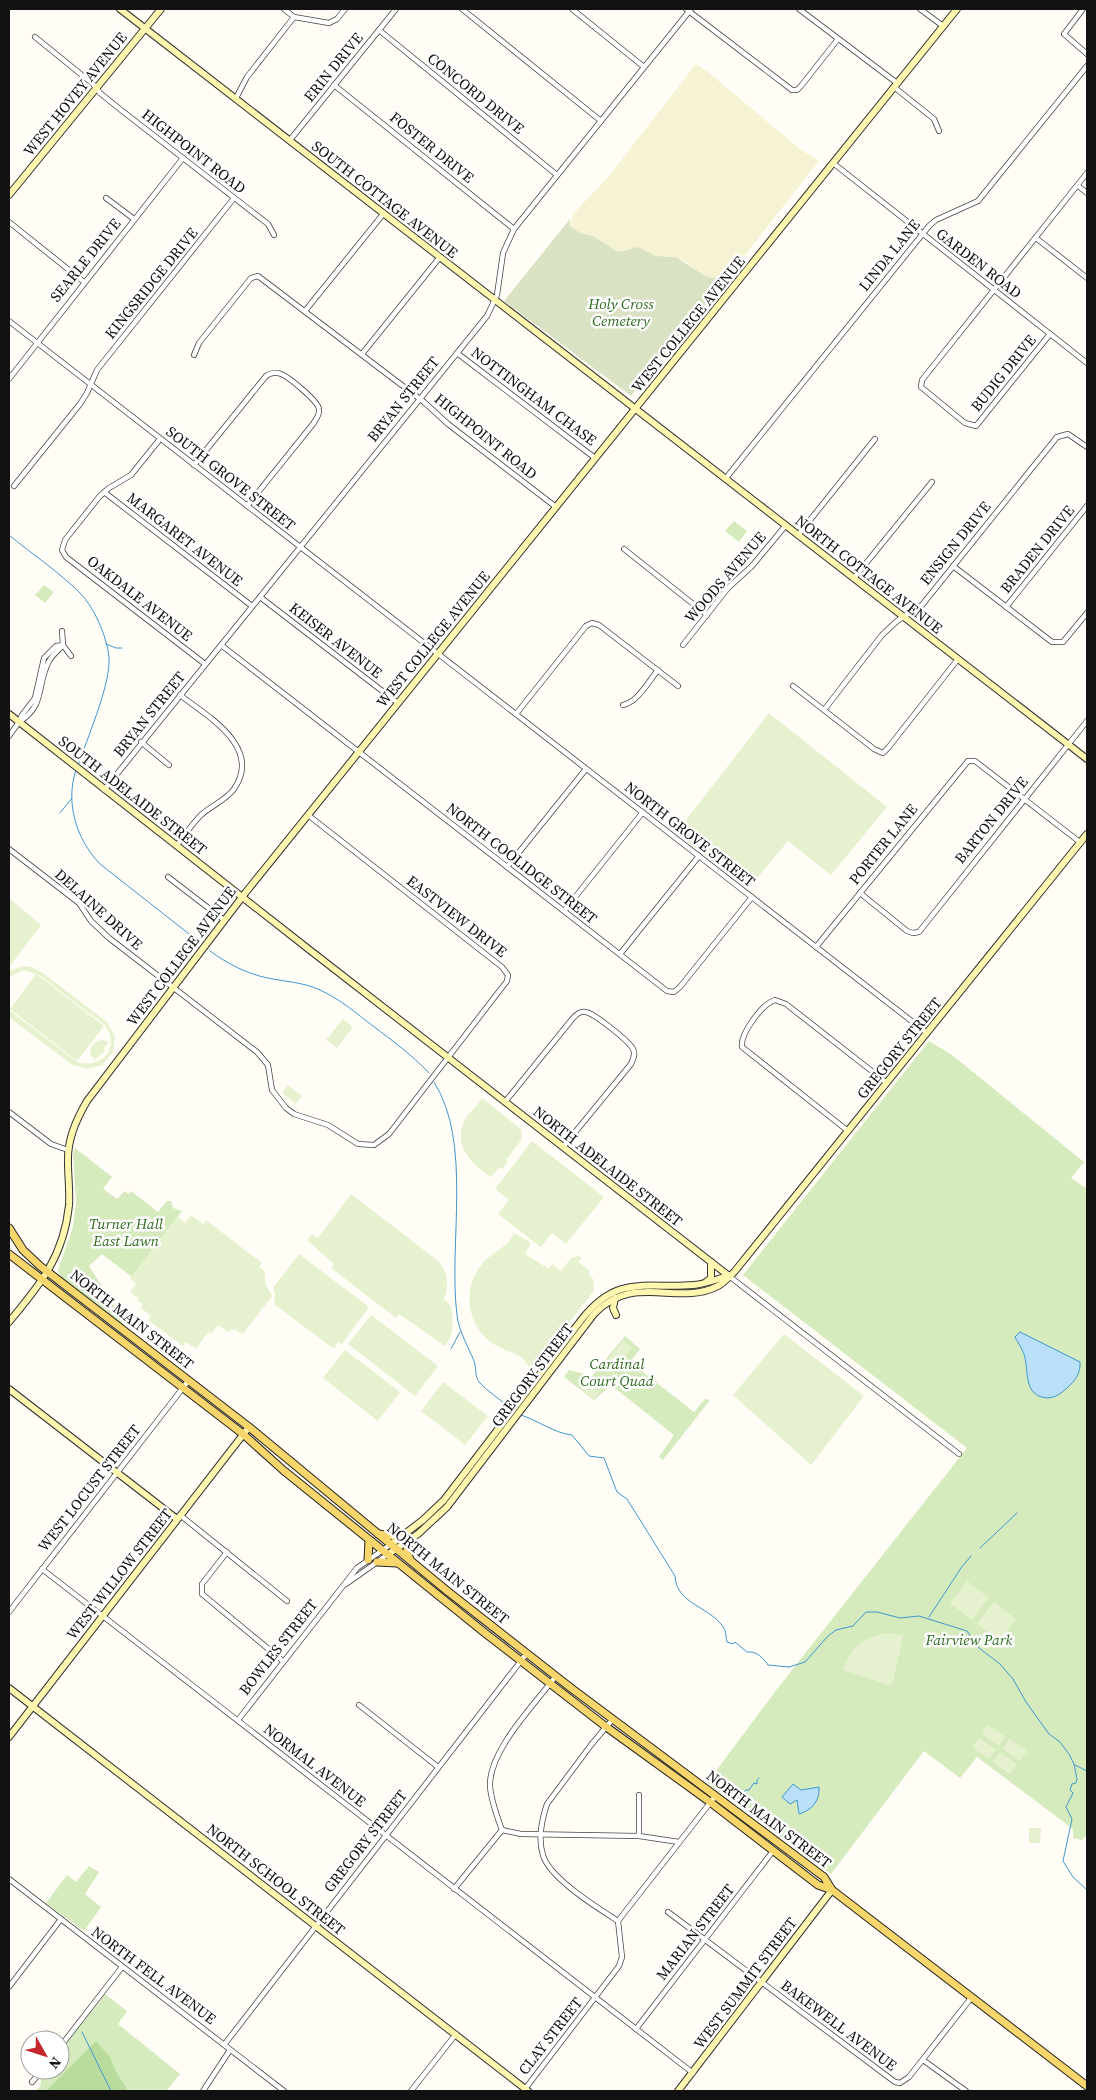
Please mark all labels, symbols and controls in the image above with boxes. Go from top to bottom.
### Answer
street label: WEST HOVEY AVENUE [18,28,132,160]
street label: ERIN DRIVE [299,28,367,106]
street label: CONCORD DRIVE [423,47,529,139]
street label: HIGHPOINT ROAD [138,104,250,198]
street label: FOSTER DRIVE [385,107,479,187]
street label: SOUTH COTTAGE AVENUE [308,135,462,263]
street label: SEARLE DRIVE [45,214,125,306]
street label: LINDA LANE [853,215,925,295]
street label: KINGSRIDGE DRIVE [100,223,202,343]
street label: GARDEN ROAD [932,223,1026,303]
street label: WEST COLLEGE AVENUE [626,251,750,397]
park label: Holy Cross Cemetery [587,293,654,331]
street label: BUDIG DRIVE [965,330,1041,416]
street label: NOTTINGHAM CHASE [467,342,601,450]
street label: BRYAN STREET [362,352,444,446]
street label: HIGHPOINT ROAD [430,388,542,484]
street label: SOUTH GROVE STREET [162,421,300,535]
street label: MARGARET AVENUE [123,487,247,591]
street label: ENSIGN DRIVE [915,497,995,589]
street label: BRADEN DRIVE [995,501,1079,597]
street label: NORTH COTTAGE AVENUE [791,510,947,638]
street label: WOODS AVENUE [680,527,770,627]
street label: OAKDALE AVENUE [83,550,197,646]
street label: WEST COLLEGE AVENUE [371,566,495,712]
street label: KEISER AVENUE [285,597,387,683]
street label: BRYAN STREET [108,667,190,761]
street label: SOUTH ADELAIDE STREET [55,730,211,860]
street label: BARTON DRIVE [949,772,1033,868]
street label: NORTH GROVE STREET [620,776,760,892]
street label: NORTH COOLIDGE STREET [442,797,602,929]
street label: PORTER LANE [844,799,922,889]
street label: DELAINE DRIVE [50,864,148,954]
street label: EASTVIEW DRIVE [402,870,512,962]
street label: WEST COLLEGE AVENUE [122,882,240,1030]
street label: GREGORY STREET [852,993,946,1103]
street label: NORTH ADELAIDE STREET [529,1101,687,1231]
park label: Turner Hall East Lawn [89,1213,164,1251]
street label: NORTH MAIN STREET [66,1264,198,1374]
street label: GREGORY STREET [486,1319,578,1431]
park label: Cardinal Court Quad [580,1353,654,1391]
street label: WEST LOCUST STREET [33,1420,145,1556]
street label: WEST WILLOW STREET [61,1504,177,1644]
street label: NORTH MAIN STREET [382,1517,514,1629]
street label: BOWLES STREET [234,1595,322,1699]
park label: Fairview Park [924,1629,1014,1650]
street label: NORMAL AVENUE [260,1718,370,1812]
street label: NORTH MAIN STREET [702,1765,836,1873]
street label: GREGORY STREET [318,1785,412,1897]
street label: NORTH SCHOOL STREET [202,1818,350,1940]
street label: MARIAN STREET [651,1880,739,1984]
street label: WEST SUMMIT STREET [689,1913,801,2053]
street label: NORTH FELL AVENUE [87,1921,221,2029]
street label: BAKEWELL AVENUE [777,1974,901,2076]
street label: CLAY STREET [513,1993,587,2079]
north arrow [20,2030,70,2080]
text: N [44,2053,66,2073]

